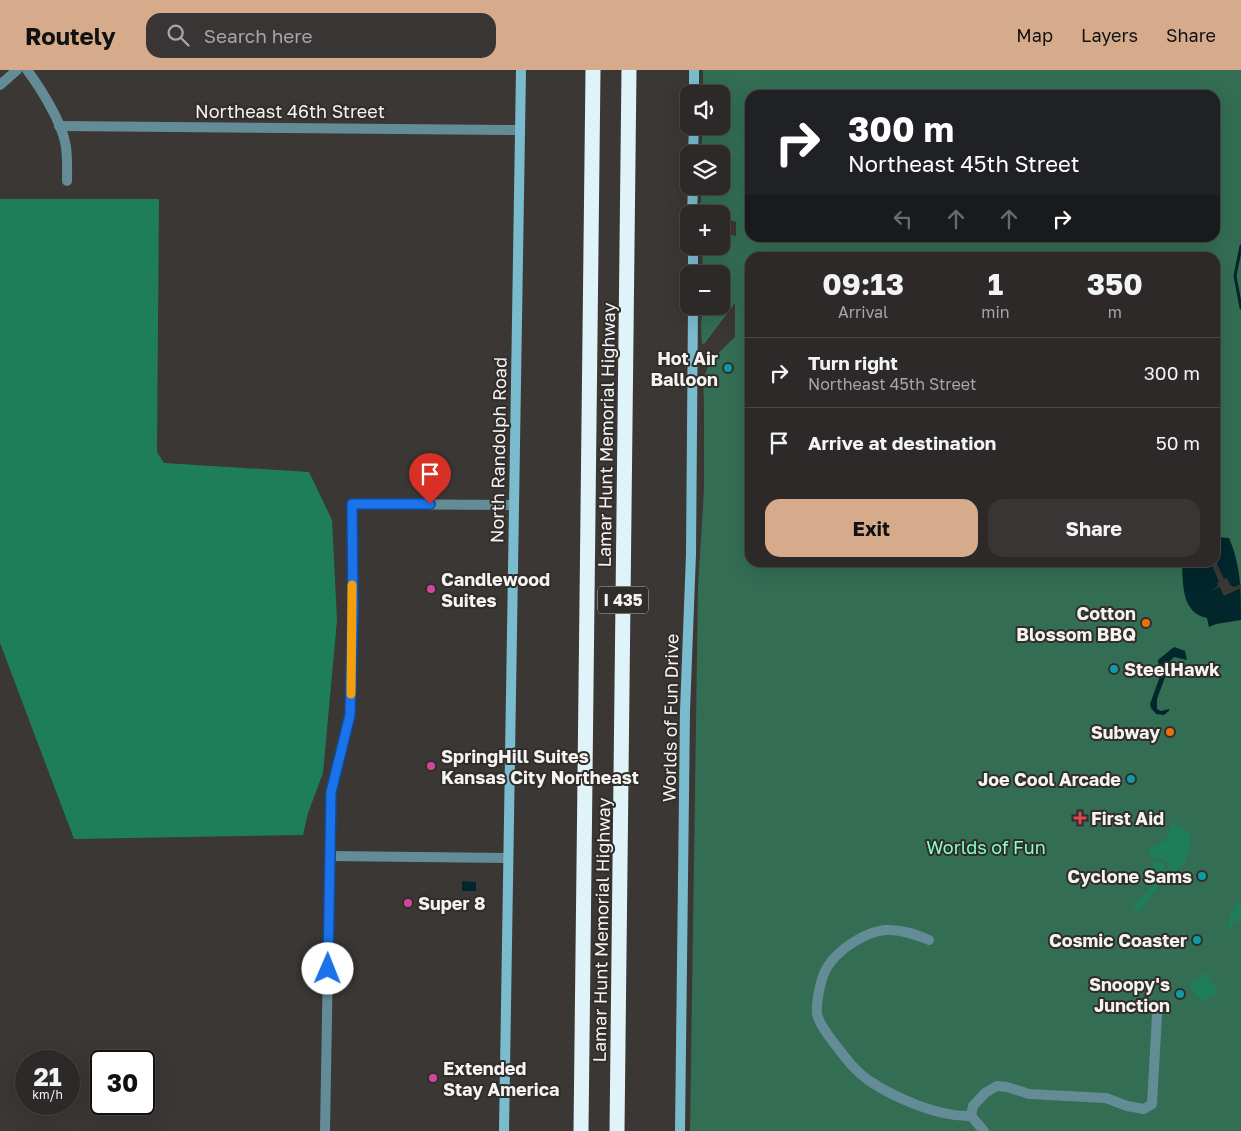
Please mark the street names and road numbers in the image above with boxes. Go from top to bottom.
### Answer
street label: Northeast 46th Street [195,100,385,122]
street label: Lamar Hunt Memorial Highway [593,302,619,568]
street label: North Randolph Road [485,357,511,543]
road number: I 435 [598,586,648,614]
street label: Worlds of Fun Drive [658,634,682,802]
street label: Lamar Hunt Memorial Highway [588,797,614,1063]

